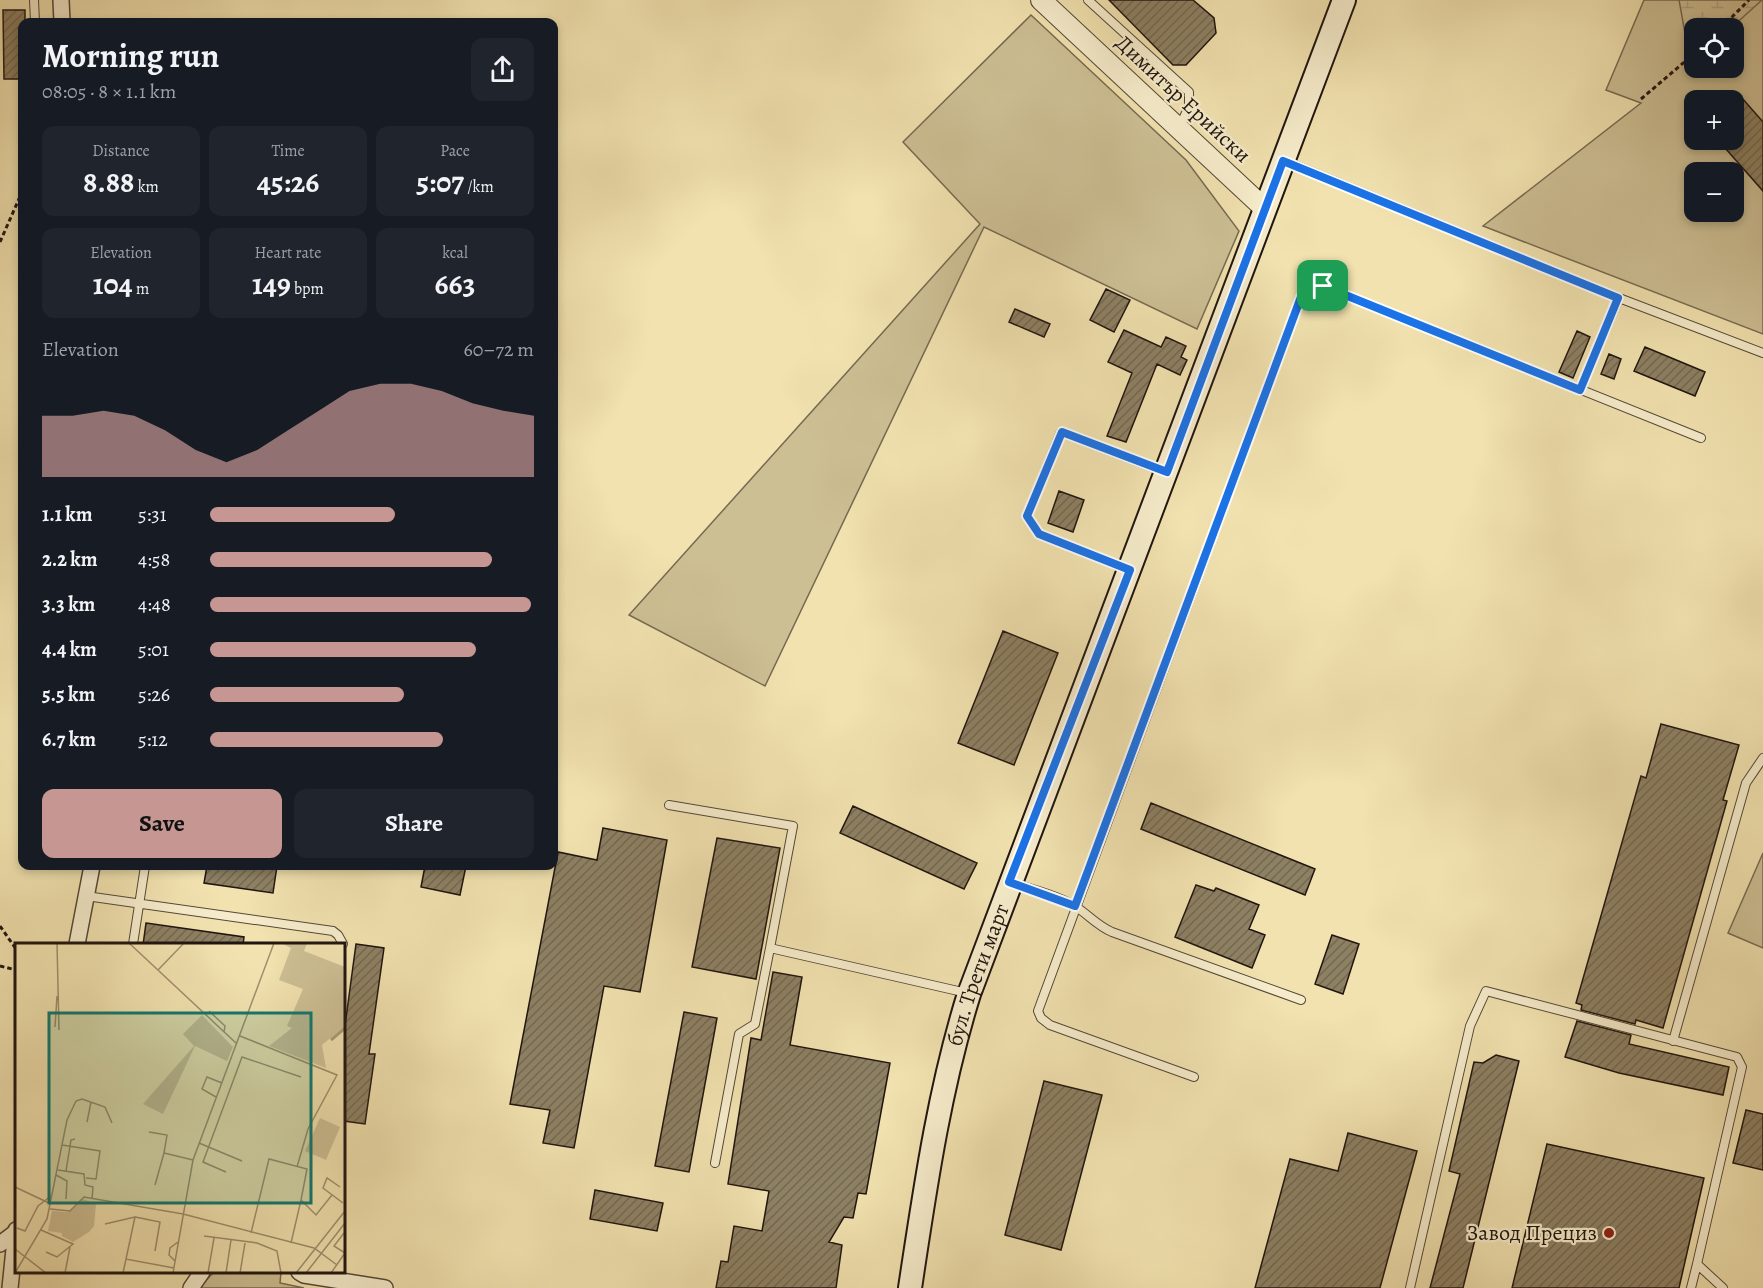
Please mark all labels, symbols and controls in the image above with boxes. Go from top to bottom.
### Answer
map controls [1684,18,1744,222]
button: locate [1684,18,1744,78]
street label: Димитър Ерийски [1109,28,1257,170]
text: Morning run [42,33,219,78]
button: share [471,38,534,101]
text: 08:05 · 8 × 1.1 km [42,78,176,105]
button: + [1684,90,1744,150]
text: Distance [92,140,150,162]
text: Time [271,140,305,162]
text: Pace [440,140,470,162]
text: 8.88 [83,162,135,202]
text: 45:26 [257,162,319,202]
text: 5:07 [416,162,464,202]
button: − [1684,162,1744,222]
text: km [135,176,159,198]
text: /km [464,176,494,198]
text: Elevation [90,242,152,264]
text: Heart rate [255,242,321,264]
text: kcal [442,242,468,264]
pin [1297,260,1348,311]
text: 104 [93,264,133,304]
text: 149 [252,264,291,304]
text: 663 [435,264,475,304]
icon: arrive [1306,269,1339,302]
text: m [133,278,149,300]
text: bpm [291,278,324,300]
text: Elevation [42,336,119,363]
text: 60–72 m [463,336,534,363]
text: 1.1 km [42,501,92,528]
text: 5:31 [138,501,167,528]
text: 2.2 km [42,546,97,573]
text: 4:58 [138,546,170,573]
text: 3.3 km [42,591,95,618]
text: 4:48 [138,591,171,618]
text: 4.4 km [42,636,97,663]
text: 5:01 [138,636,169,663]
text: 5.5 km [42,681,95,708]
text: 5:26 [138,681,170,708]
text: 6.7 km [42,726,96,753]
text: 5:12 [138,726,168,753]
button: Save [42,789,282,858]
button: Share [294,789,534,858]
street label: бул. Трети март [940,899,1017,1049]
inset map [15,943,345,1273]
place label: Завод Прециз [1467,1218,1597,1248]
marker: Завод Прециз [1602,1226,1616,1240]

